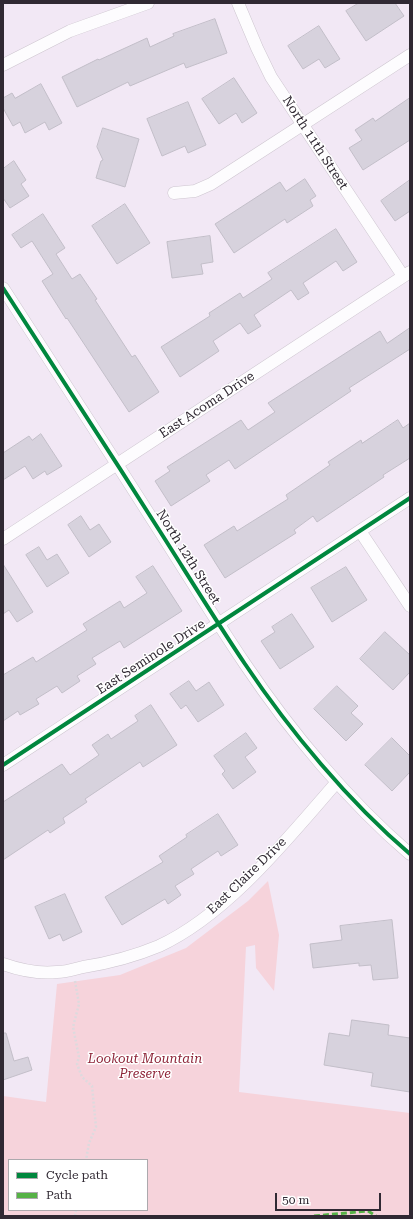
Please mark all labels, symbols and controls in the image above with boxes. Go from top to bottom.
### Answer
street label: North 11th Street [279,93,351,193]
street label: East Acoma Drive [157,368,257,442]
street label: North 12th Street [153,507,223,607]
street label: East Seminole Drive [94,616,208,698]
street label: East Claire Drive [204,834,290,918]
park label: Lookout Mountain Preserve [88,1051,202,1082]
legend [8,1159,148,1211]
text: Cycle path [46,1168,108,1182]
scale bar [277,1185,383,1211]
text: Path [46,1188,72,1202]
text: 50 m [282,1193,309,1207]

